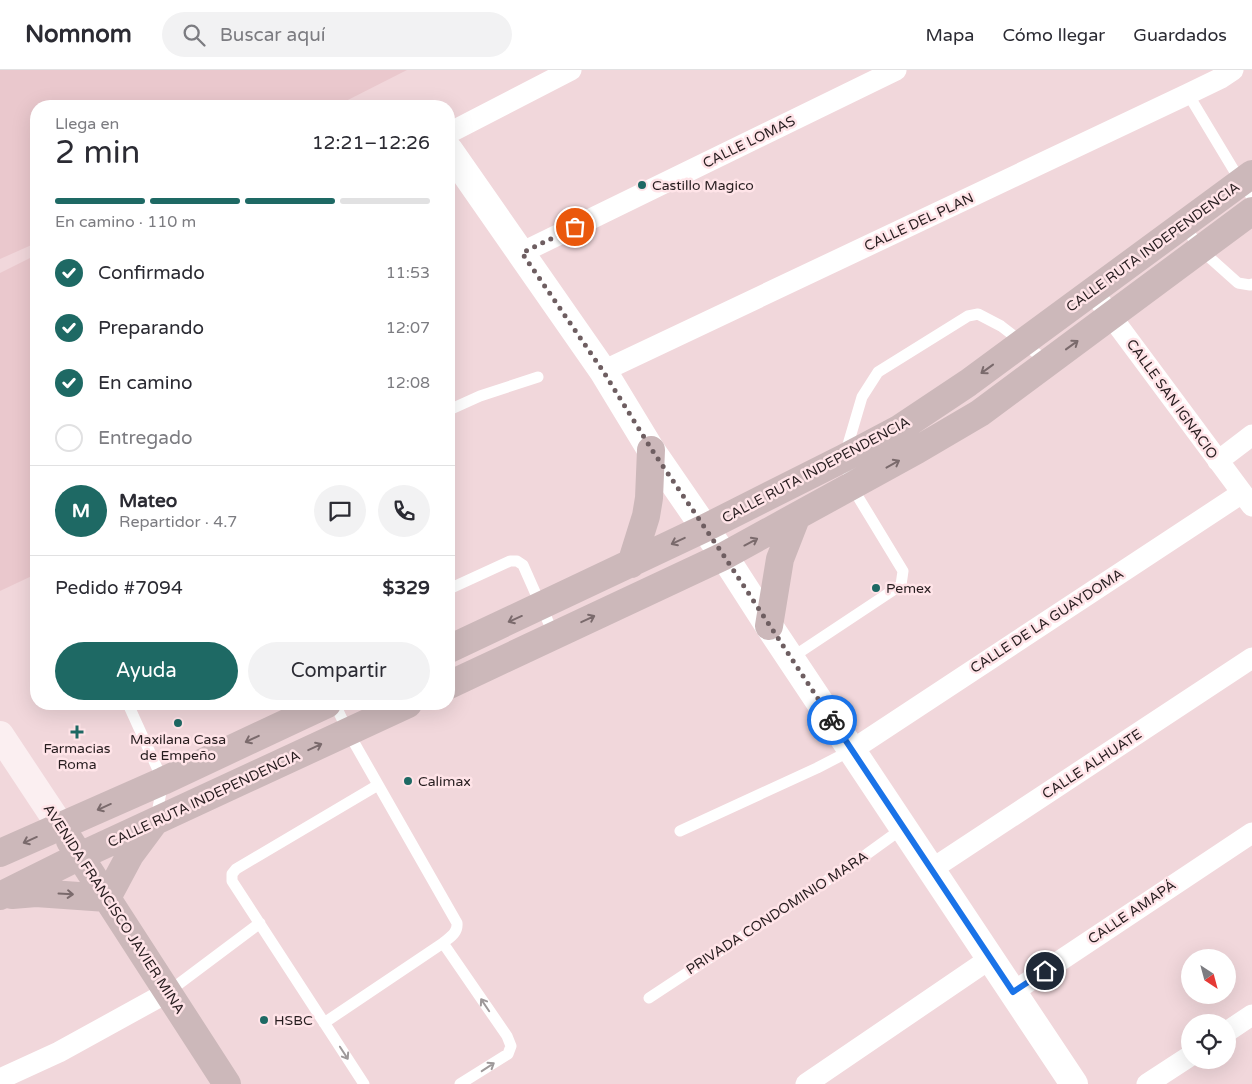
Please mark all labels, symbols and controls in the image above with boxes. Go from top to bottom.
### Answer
search box [162,12,512,57]
text: Nomnom [25,20,132,49]
icon: search [180,21,208,49]
text: Buscar aquí [220,24,326,46]
text: Mapa [925,24,974,46]
text: Cómo llegar [1002,24,1105,46]
text: Guardados [1133,24,1227,46]
street label: CALLE LOMAS [700,112,798,172]
text: Llega en [55,114,119,134]
text: 12:21–12:26 [312,132,430,154]
text: 2 min [55,134,140,172]
place label: Castillo Magico [652,177,754,194]
street label: CALLE RUTA INDEPENDENCIA [1063,178,1243,316]
marker: Castillo Magico [636,179,648,191]
street label: CALLE DEL PLAN [862,189,976,255]
pin [554,206,596,248]
text: En camino · 110 m [55,212,196,232]
icon: bag [561,213,589,241]
icon: check [55,259,83,287]
text: Confirmado [98,262,205,284]
text: 11:53 [386,263,430,283]
icon: check [55,314,83,342]
text: Preparando [98,317,204,339]
text: 12:07 [386,318,430,338]
street label: CALLE SAN IGNACIO [1123,336,1221,462]
one-way arrow [1065,340,1078,351]
one-way arrow [980,364,994,374]
icon: check [55,369,83,397]
text: En camino [98,372,193,394]
text: 12:08 [386,373,430,393]
street label: CALLE RUTA INDEPENDENCIA [719,413,913,527]
text: Entregado [98,427,193,449]
one-way arrow [885,459,900,468]
button: chat [314,485,366,537]
button: phone [378,485,430,537]
text: Mateo [119,490,177,512]
text: M [72,500,90,522]
text: Repartidor · 4.7 [119,512,237,532]
one-way arrow [671,537,686,547]
one-way arrow [743,537,758,547]
street label: CALLE DE LA GUAYDOMA [967,565,1127,677]
text: Pedido #7094 [55,577,183,599]
text: $329 [382,577,430,599]
place label: Pemex [886,580,931,597]
marker: Pemex [870,582,882,594]
one-way arrow [508,614,523,624]
one-way arrow [580,614,595,624]
button: Ayuda [55,642,238,700]
button: Compartir [248,642,430,700]
courier [807,695,857,745]
icon: bike [818,706,846,734]
marker: Maxilana Casa de Empeño [172,717,184,729]
street label: CALLE ALHUATE [1039,725,1145,803]
marker: Farmacias Roma [71,726,83,738]
place label: Maxilana Casa de Empeño [130,731,226,764]
one-way arrow [245,735,260,745]
place label: Farmacias Roma [44,740,111,773]
one-way arrow [307,742,322,752]
street label: CALLE RUTA INDEPENDENCIA [105,747,303,851]
place label: Calimax [418,773,471,790]
marker: Calimax [402,775,414,787]
street label: AVENIDA FRANCISCO JAVIER MINA [40,801,188,1017]
one-way arrow [97,803,112,813]
one-way arrow [23,836,38,846]
street label: PRIVADA CONDOMINIO MARA [683,848,871,978]
street label: CALLE AMAPÁ [1085,876,1179,948]
one-way arrow [58,890,74,899]
north arrow [1181,949,1236,1004]
map controls [1181,949,1236,1069]
pin [1024,950,1066,992]
icon: home [1031,957,1059,985]
one-way arrow [480,998,490,1012]
place label: HSBC [274,1012,313,1029]
marker: HSBC [258,1014,270,1026]
button: locate [1181,1014,1236,1069]
one-way arrow [339,1046,349,1060]
one-way arrow [481,1062,495,1072]

